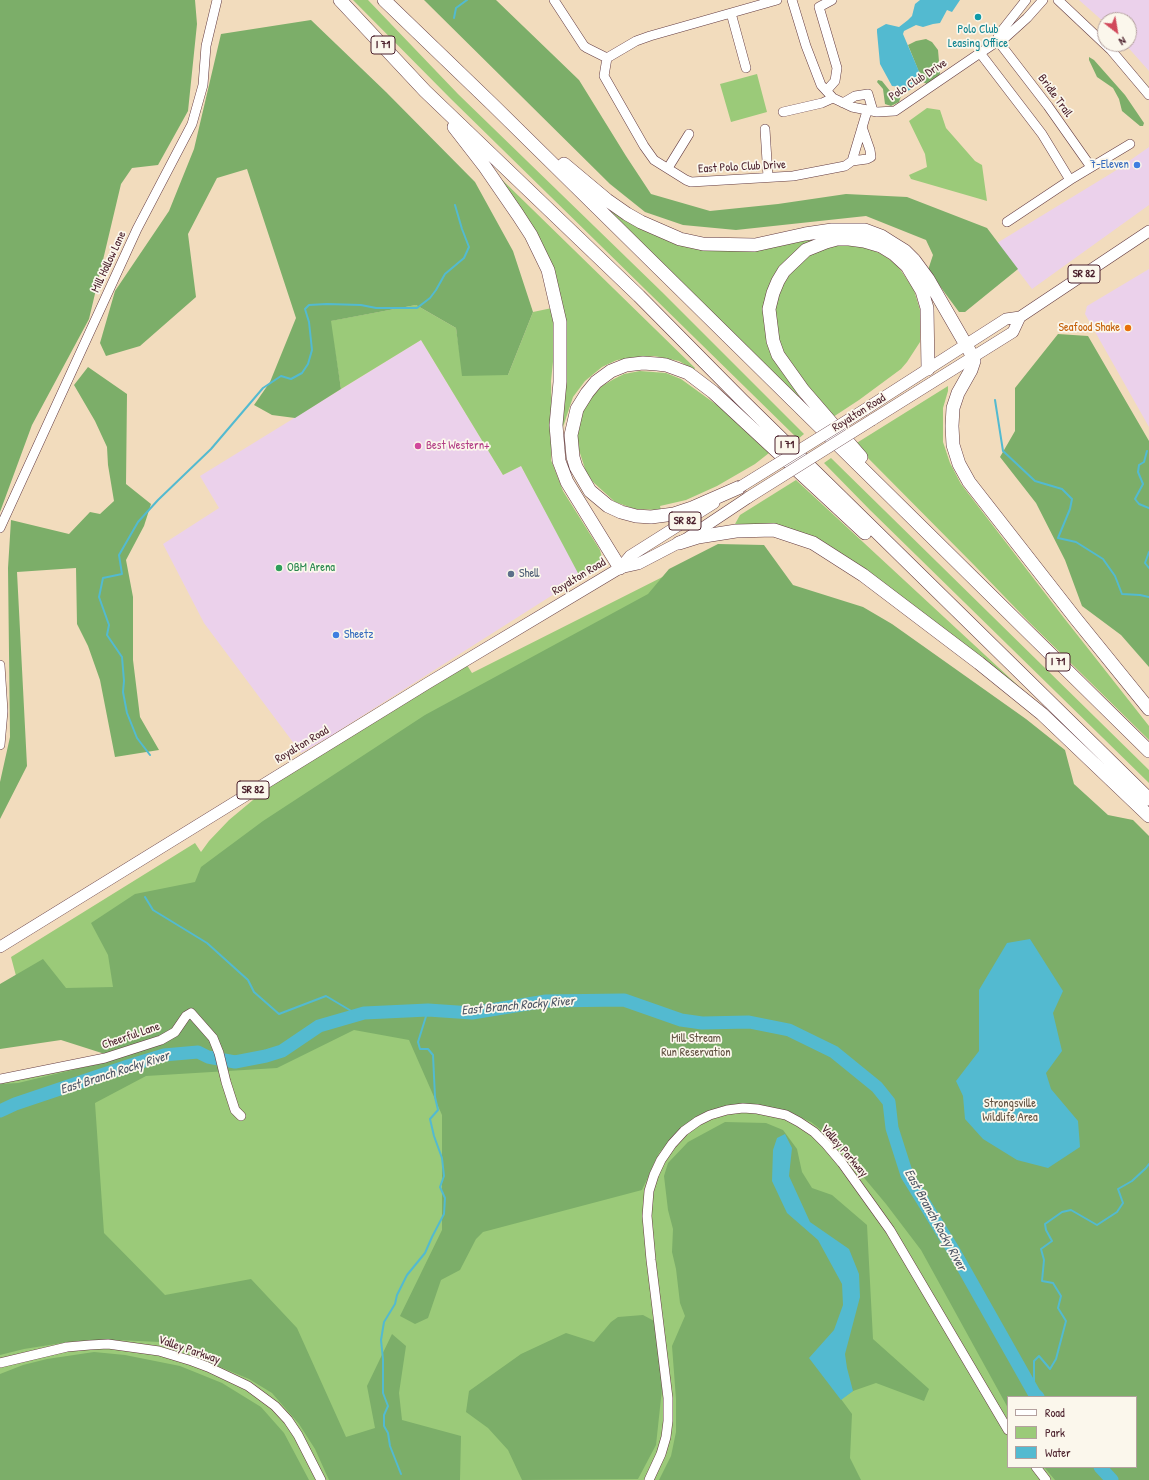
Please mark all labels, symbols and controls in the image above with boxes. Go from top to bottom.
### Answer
marker: Polo Club Leasing Office [973,12,983,22]
north arrow [1097,12,1137,52]
place label: Polo Club Leasing Office [948,23,1008,51]
text: N [1117,34,1129,49]
road number: I 71 [371,36,395,54]
street label: Polo Club Drive [886,56,950,104]
street label: Bridle Trail [1035,72,1075,120]
street label: East Polo Club Drive [698,158,786,176]
place label: 7-Eleven [1090,158,1129,172]
marker: 7-Eleven [1132,160,1142,170]
street label: Mill Hollow Lane [89,229,129,295]
road number: SR 82 [1068,265,1100,283]
place label: Seafood Shake [1059,321,1120,335]
marker: Seafood Shake [1123,323,1133,333]
street label: Royalton Road [830,391,888,435]
road number: I 71 [775,436,799,454]
place label: Best Western+ [426,439,490,453]
marker: Best Western+ [413,441,423,451]
road number: SR 82 [669,512,701,530]
street label: Royalton Road [550,555,608,599]
place label: OBM Arena [287,561,335,575]
marker: OBM Arena [274,563,284,573]
place label: Shell [519,567,539,581]
marker: Shell [506,569,516,579]
place label: Sheetz [344,628,373,642]
marker: Sheetz [331,630,341,640]
road number: I 71 [1046,653,1070,671]
street label: Royalton Road [273,723,331,767]
road number: SR 82 [237,781,269,799]
water label: East Branch Rocky River [461,993,575,1019]
street label: Cheerful Lane [100,1019,162,1053]
park label: Mill Stream Run Reservation [661,1032,731,1060]
water label: East Branch Rocky River [59,1048,171,1098]
park label: Strongsville Wildlife Area [982,1097,1038,1125]
street label: Valley Parkway [817,1122,871,1180]
water label: East Branch Rocky River [901,1167,969,1273]
street label: Valley Parkway [156,1333,222,1367]
legend [1007,1396,1137,1468]
text: Road [1045,1404,1065,1421]
text: Park [1045,1424,1065,1441]
text: Water [1045,1444,1071,1461]

